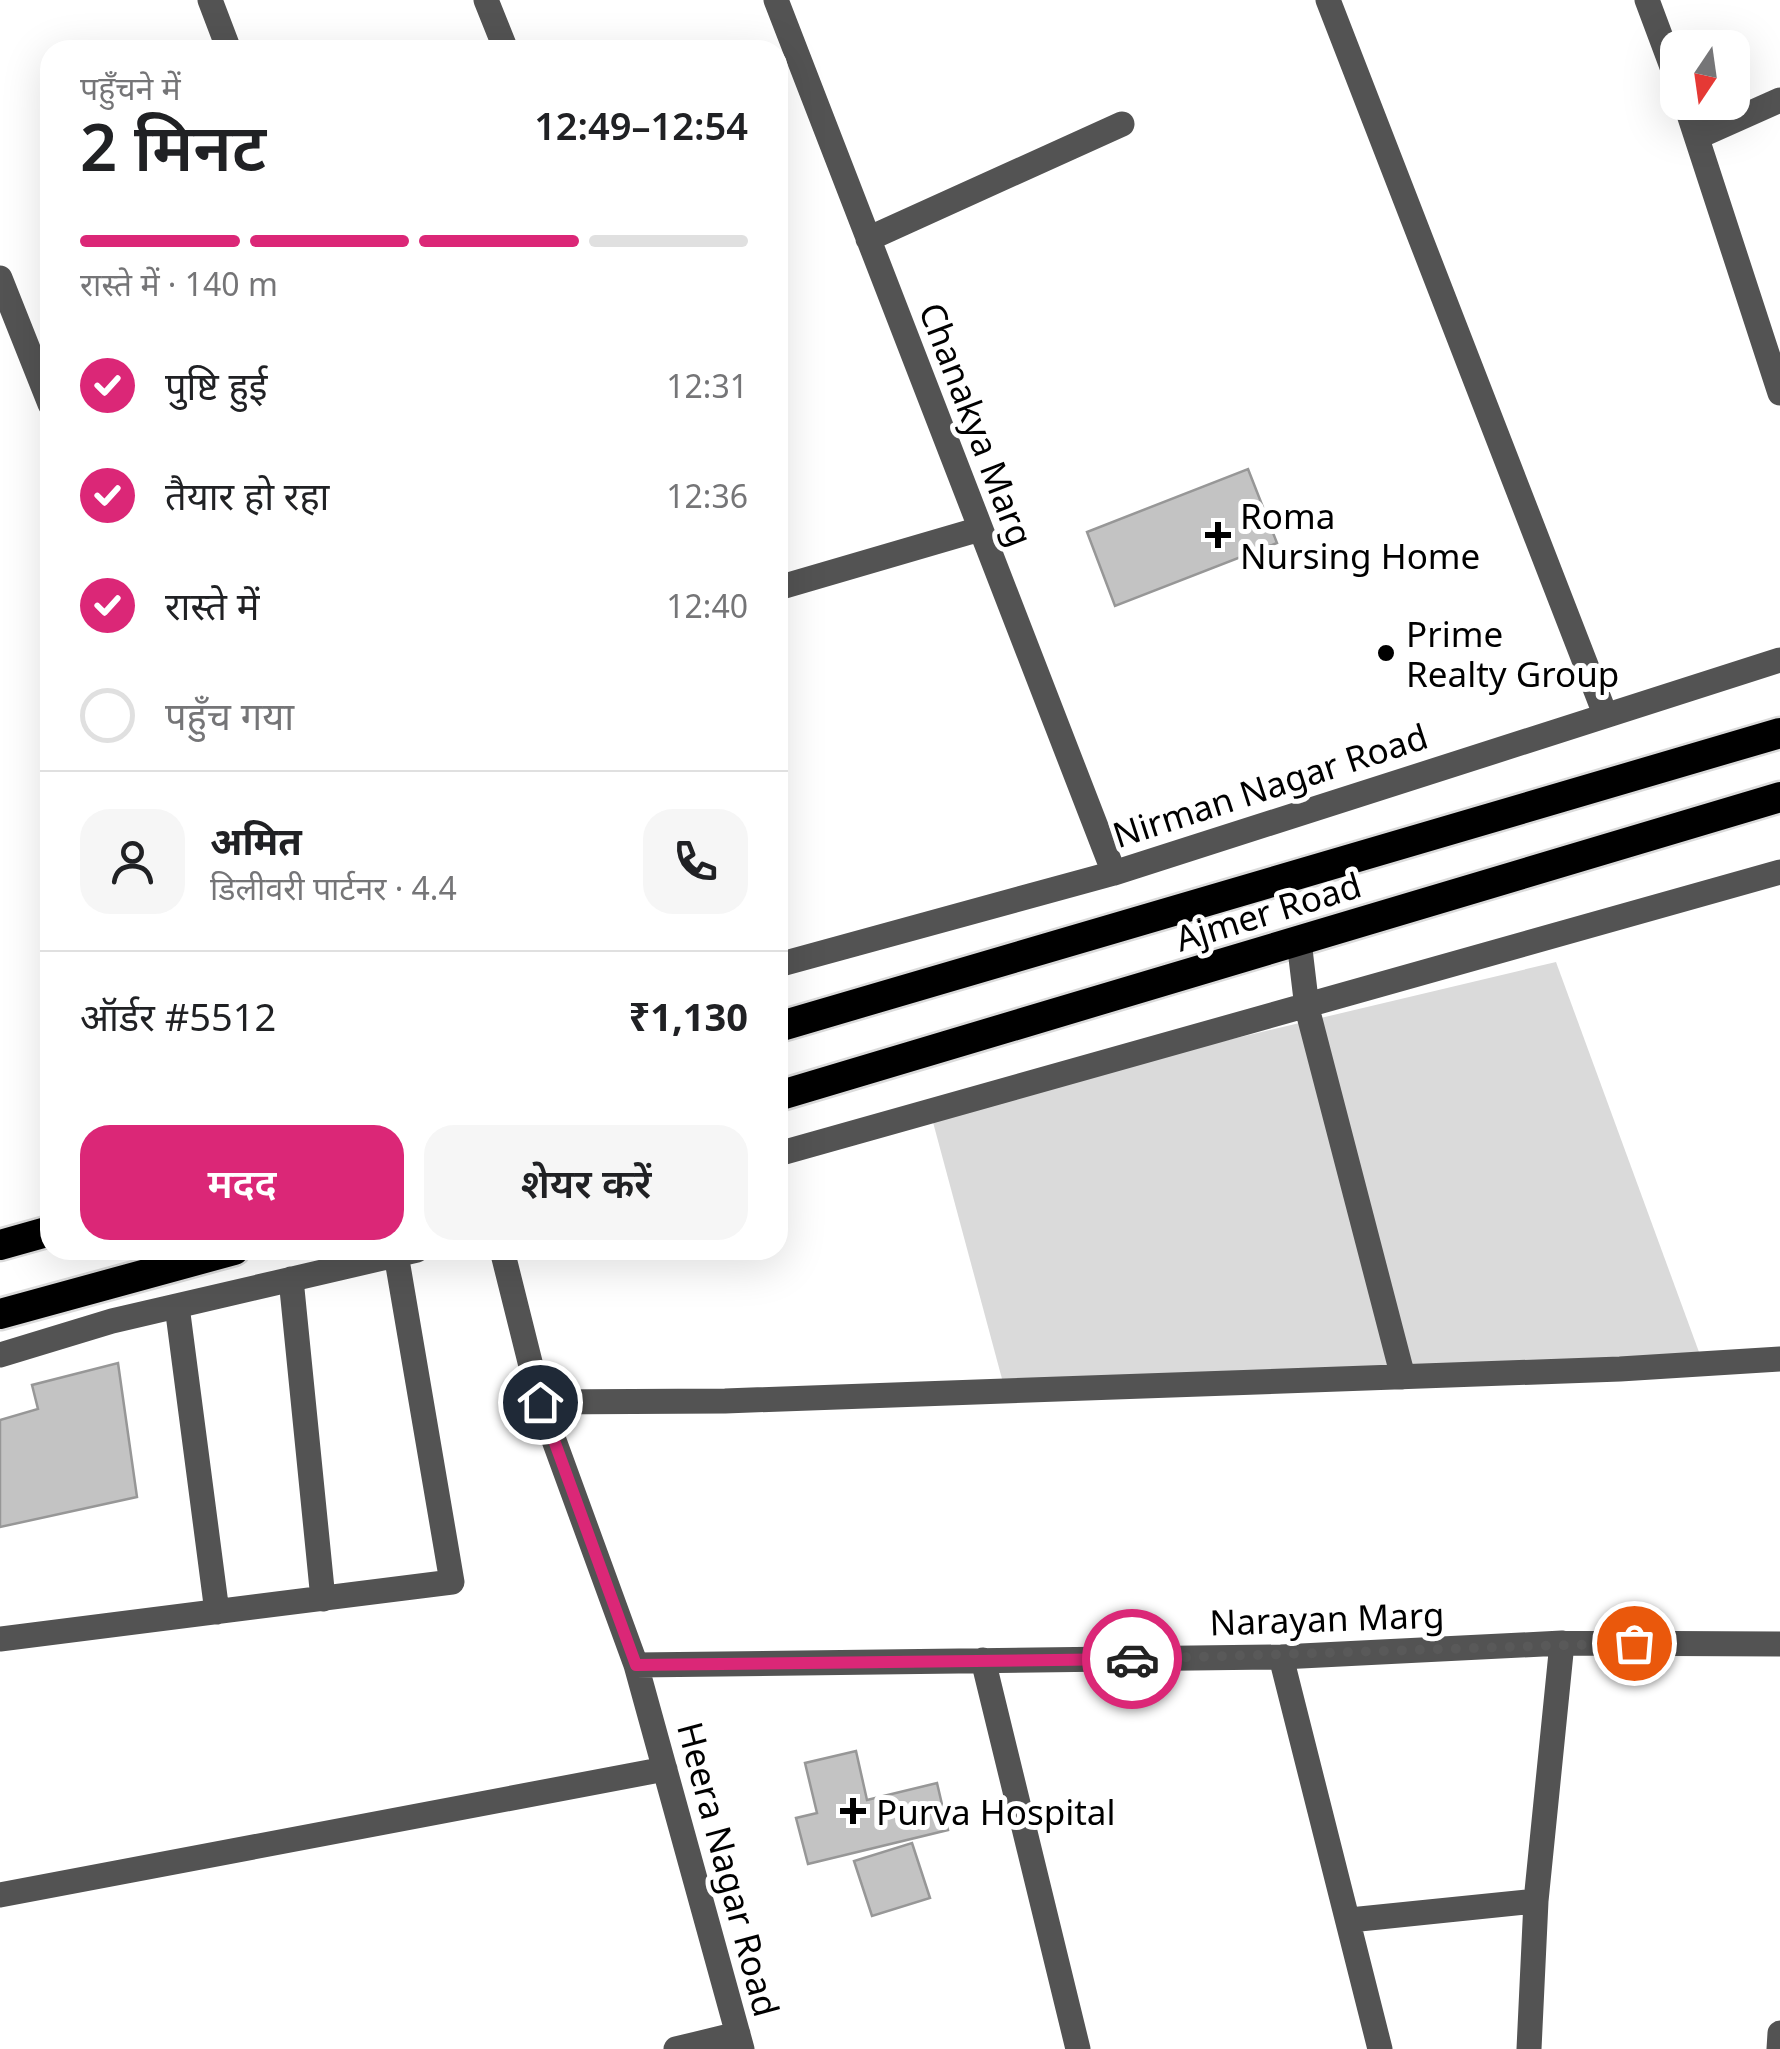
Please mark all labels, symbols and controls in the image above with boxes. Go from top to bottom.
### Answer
north arrow [1660,30,1750,120]
map controls [1660,30,1750,120]
text: पहुँचने में [80,66,181,109]
text: 12:49–12:54 [534,99,748,151]
text: 2 मिनट [80,102,266,190]
text: रास्ते में · 140 m [80,262,278,305]
street label: Chanakya Marg [909,296,1045,552]
icon: check [80,358,135,413]
text: पुष्टि हुई [165,359,267,411]
text: 12:31 [666,364,748,407]
icon: check [80,468,135,523]
text: तैयार हो रहा [165,469,329,521]
text: 12:36 [666,474,748,517]
place label: Roma Nursing Home [1240,492,1480,579]
marker: Roma Nursing Home [1205,522,1231,548]
icon: check [80,578,135,633]
text: रास्ते में [165,579,259,631]
text: 12:40 [666,584,748,627]
place label: Prime Realty Group [1406,610,1619,697]
marker: Prime Realty Group [1375,642,1397,664]
text: पहुँच गया [165,689,294,741]
street label: Nirman Nagar Road [1107,712,1433,858]
button: person [80,809,185,914]
button: phone [643,809,748,914]
text: अमित [210,814,302,866]
street label: Ajmer Road [1170,861,1366,961]
text: डिलीवरी पार्टनर · 4.4 [210,866,457,909]
text: ऑर्डर #5512 [80,990,276,1042]
text: ₹1,130 [628,990,748,1042]
button: मदद [80,1125,404,1240]
button: शेयर करें [424,1125,748,1240]
pin [498,1360,583,1445]
icon: home [513,1375,568,1430]
street label: Narayan Marg [1209,1590,1445,1646]
pin [1592,1601,1677,1686]
courier [1082,1609,1182,1709]
icon: bag [1607,1616,1662,1671]
icon: car [1105,1632,1160,1687]
street label: Heera Nagar Road [667,1717,791,2021]
place label: Purva Hospital [876,1788,1116,1835]
marker: Purva Hospital [840,1798,866,1824]

